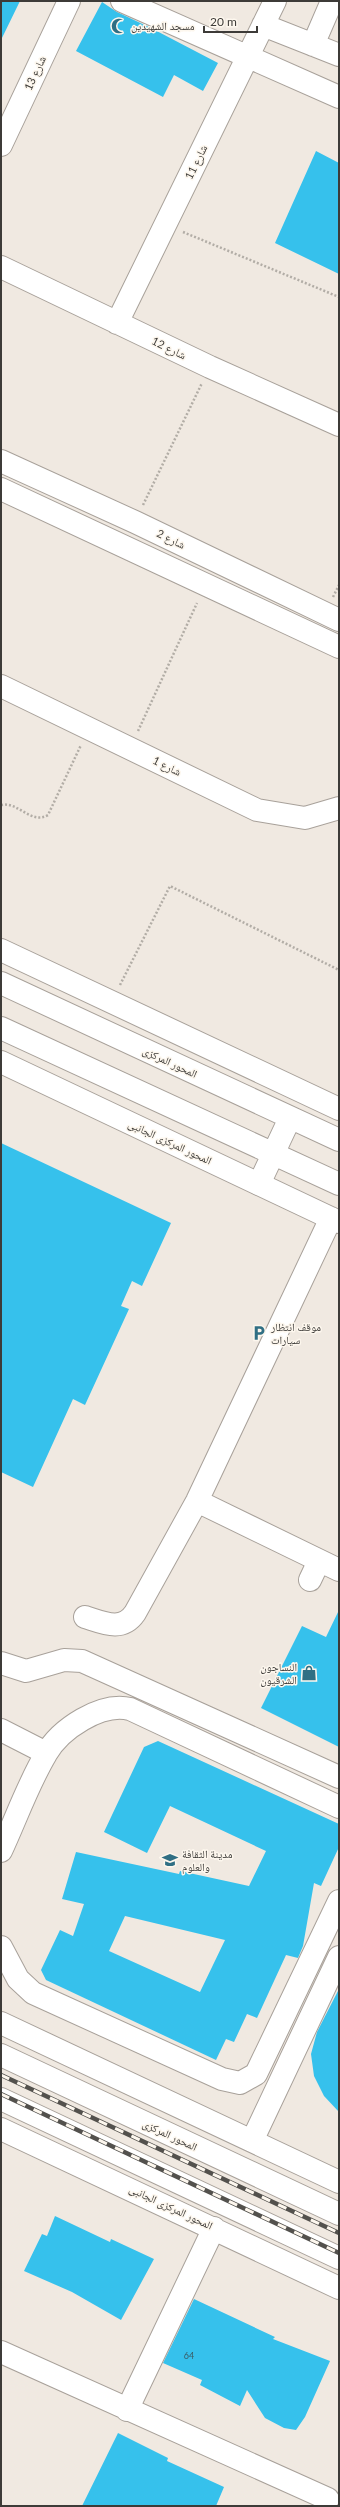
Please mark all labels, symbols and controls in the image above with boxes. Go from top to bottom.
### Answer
scale bar [204,8,257,34]
text: 20 m [210,14,237,29]
mosque icon: مسجد الشهيدين [110,17,128,35]
place label: مسجد الشهيدين [131,19,194,33]
street label: شارع 13 [21,54,49,92]
street label: شارع 11 [182,143,210,181]
street label: شارع 12 [150,334,188,362]
street label: شارع 2 [154,526,188,552]
street label: شارع 1 [150,753,184,779]
street label: المحور المركزى [140,1043,200,1081]
street label: المحور المركزى الجانبى [126,1117,214,1167]
place label: موقف انتظار سيارات [270,1320,321,1346]
parking icon: موقف انتظار سيارات [250,1324,268,1342]
place label: النساجون الشرقيون [260,1660,297,1687]
shop icon: النساجون الشرقيون [300,1664,318,1682]
place label: مدينة الثقافة والعلوم [182,1847,233,1874]
school or university icon: مدينة الثقافة والعلوم [161,1851,179,1869]
street label: المحور المركزى [140,2116,200,2154]
street label: المحور المركزى الجانبى [127,2182,215,2232]
house number: 64 [184,2350,194,2361]

